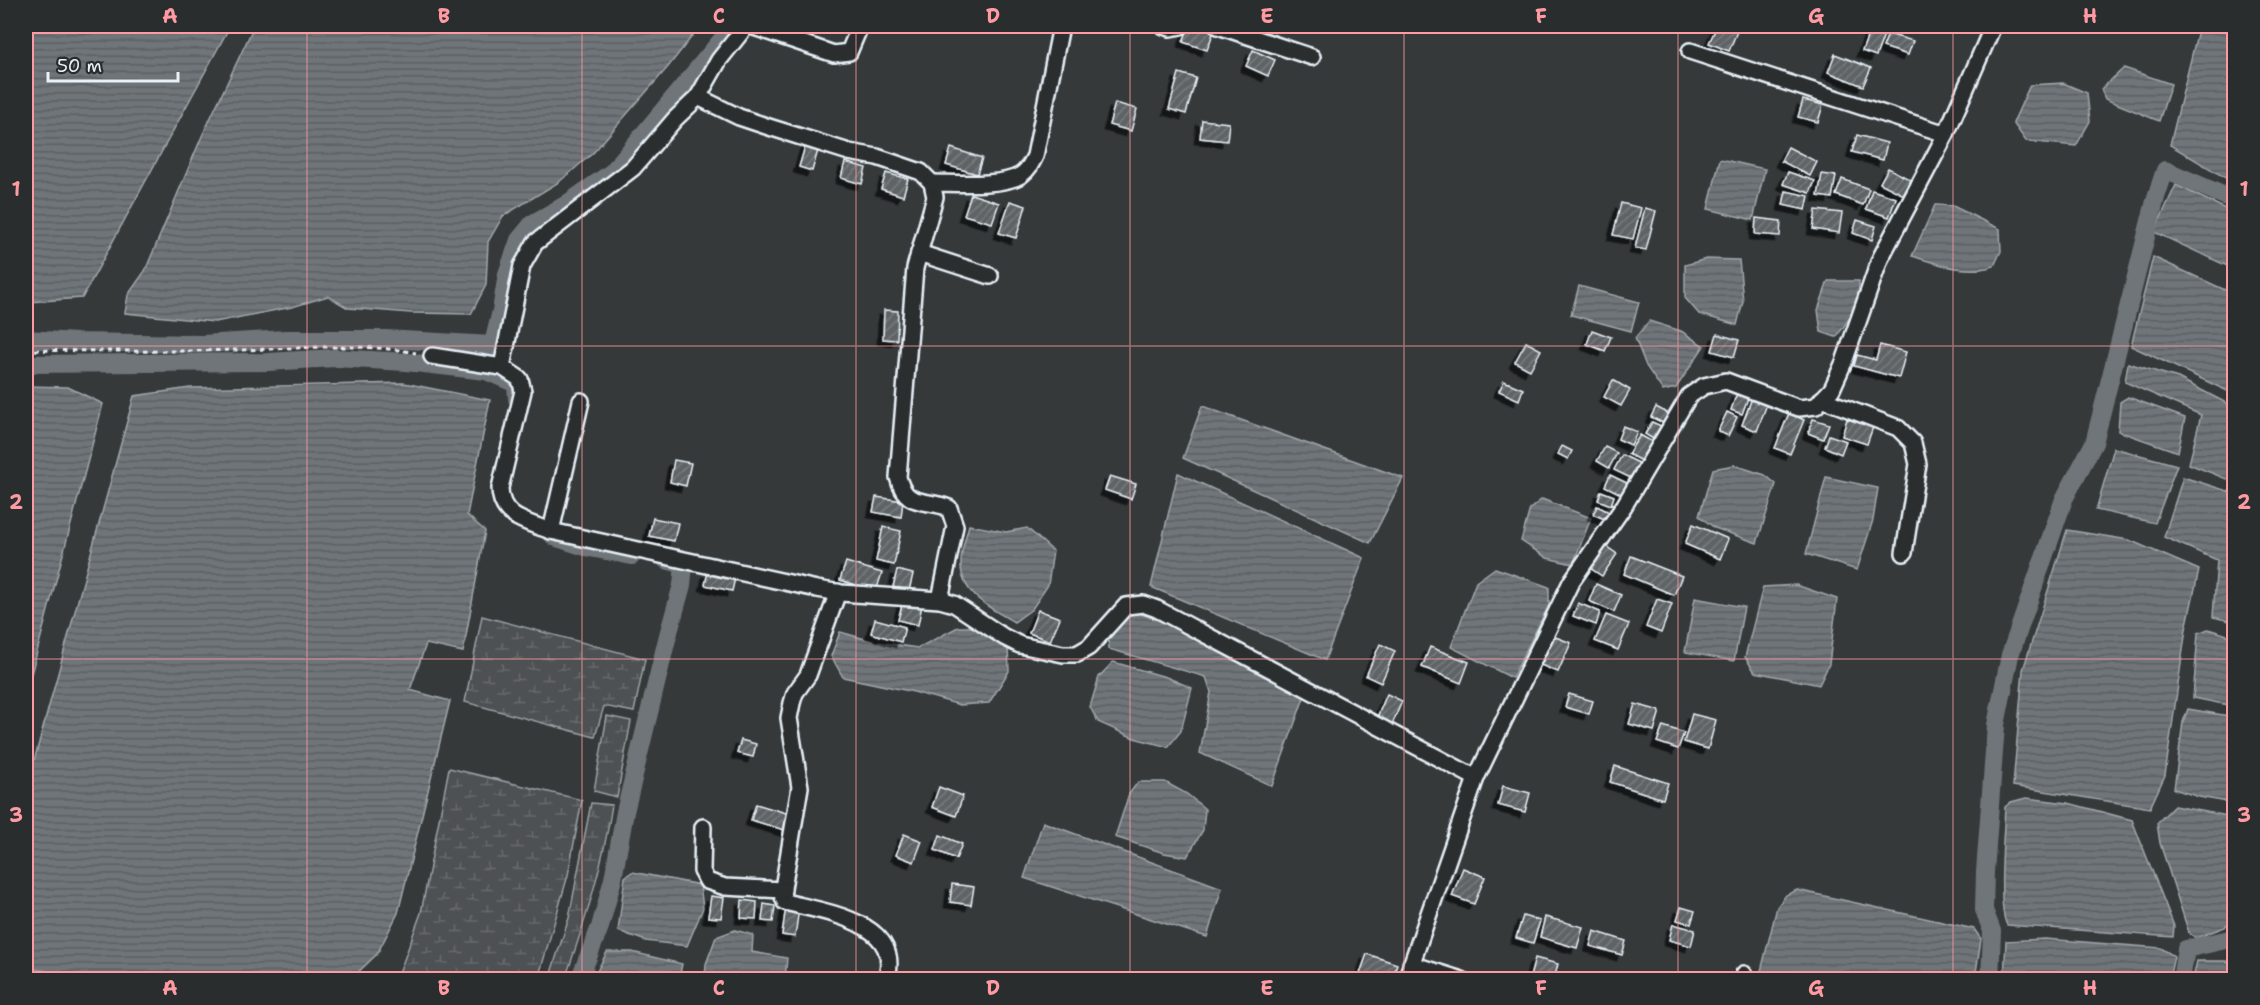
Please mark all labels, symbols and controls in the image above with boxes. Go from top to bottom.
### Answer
text: A [162,3,178,29]
text: B [438,3,450,29]
text: C [713,3,725,29]
text: D [986,3,1000,29]
text: E [1260,3,1274,29]
text: F [1535,3,1547,29]
text: G [1808,3,1824,29]
text: H [2083,3,2097,29]
scale bar [48,45,178,83]
text: 50 m [57,54,102,78]
text: 1 [11,176,21,202]
text: 1 [2239,176,2249,202]
text: 2 [9,489,23,515]
text: 2 [2237,489,2251,515]
text: 3 [9,802,23,828]
text: 3 [2237,802,2251,828]
text: A [162,975,178,1001]
text: B [438,975,450,1001]
text: C [713,975,725,1001]
text: D [986,975,1000,1001]
text: E [1260,975,1274,1001]
text: F [1535,975,1547,1001]
text: G [1808,975,1824,1001]
text: H [2083,975,2097,1001]

